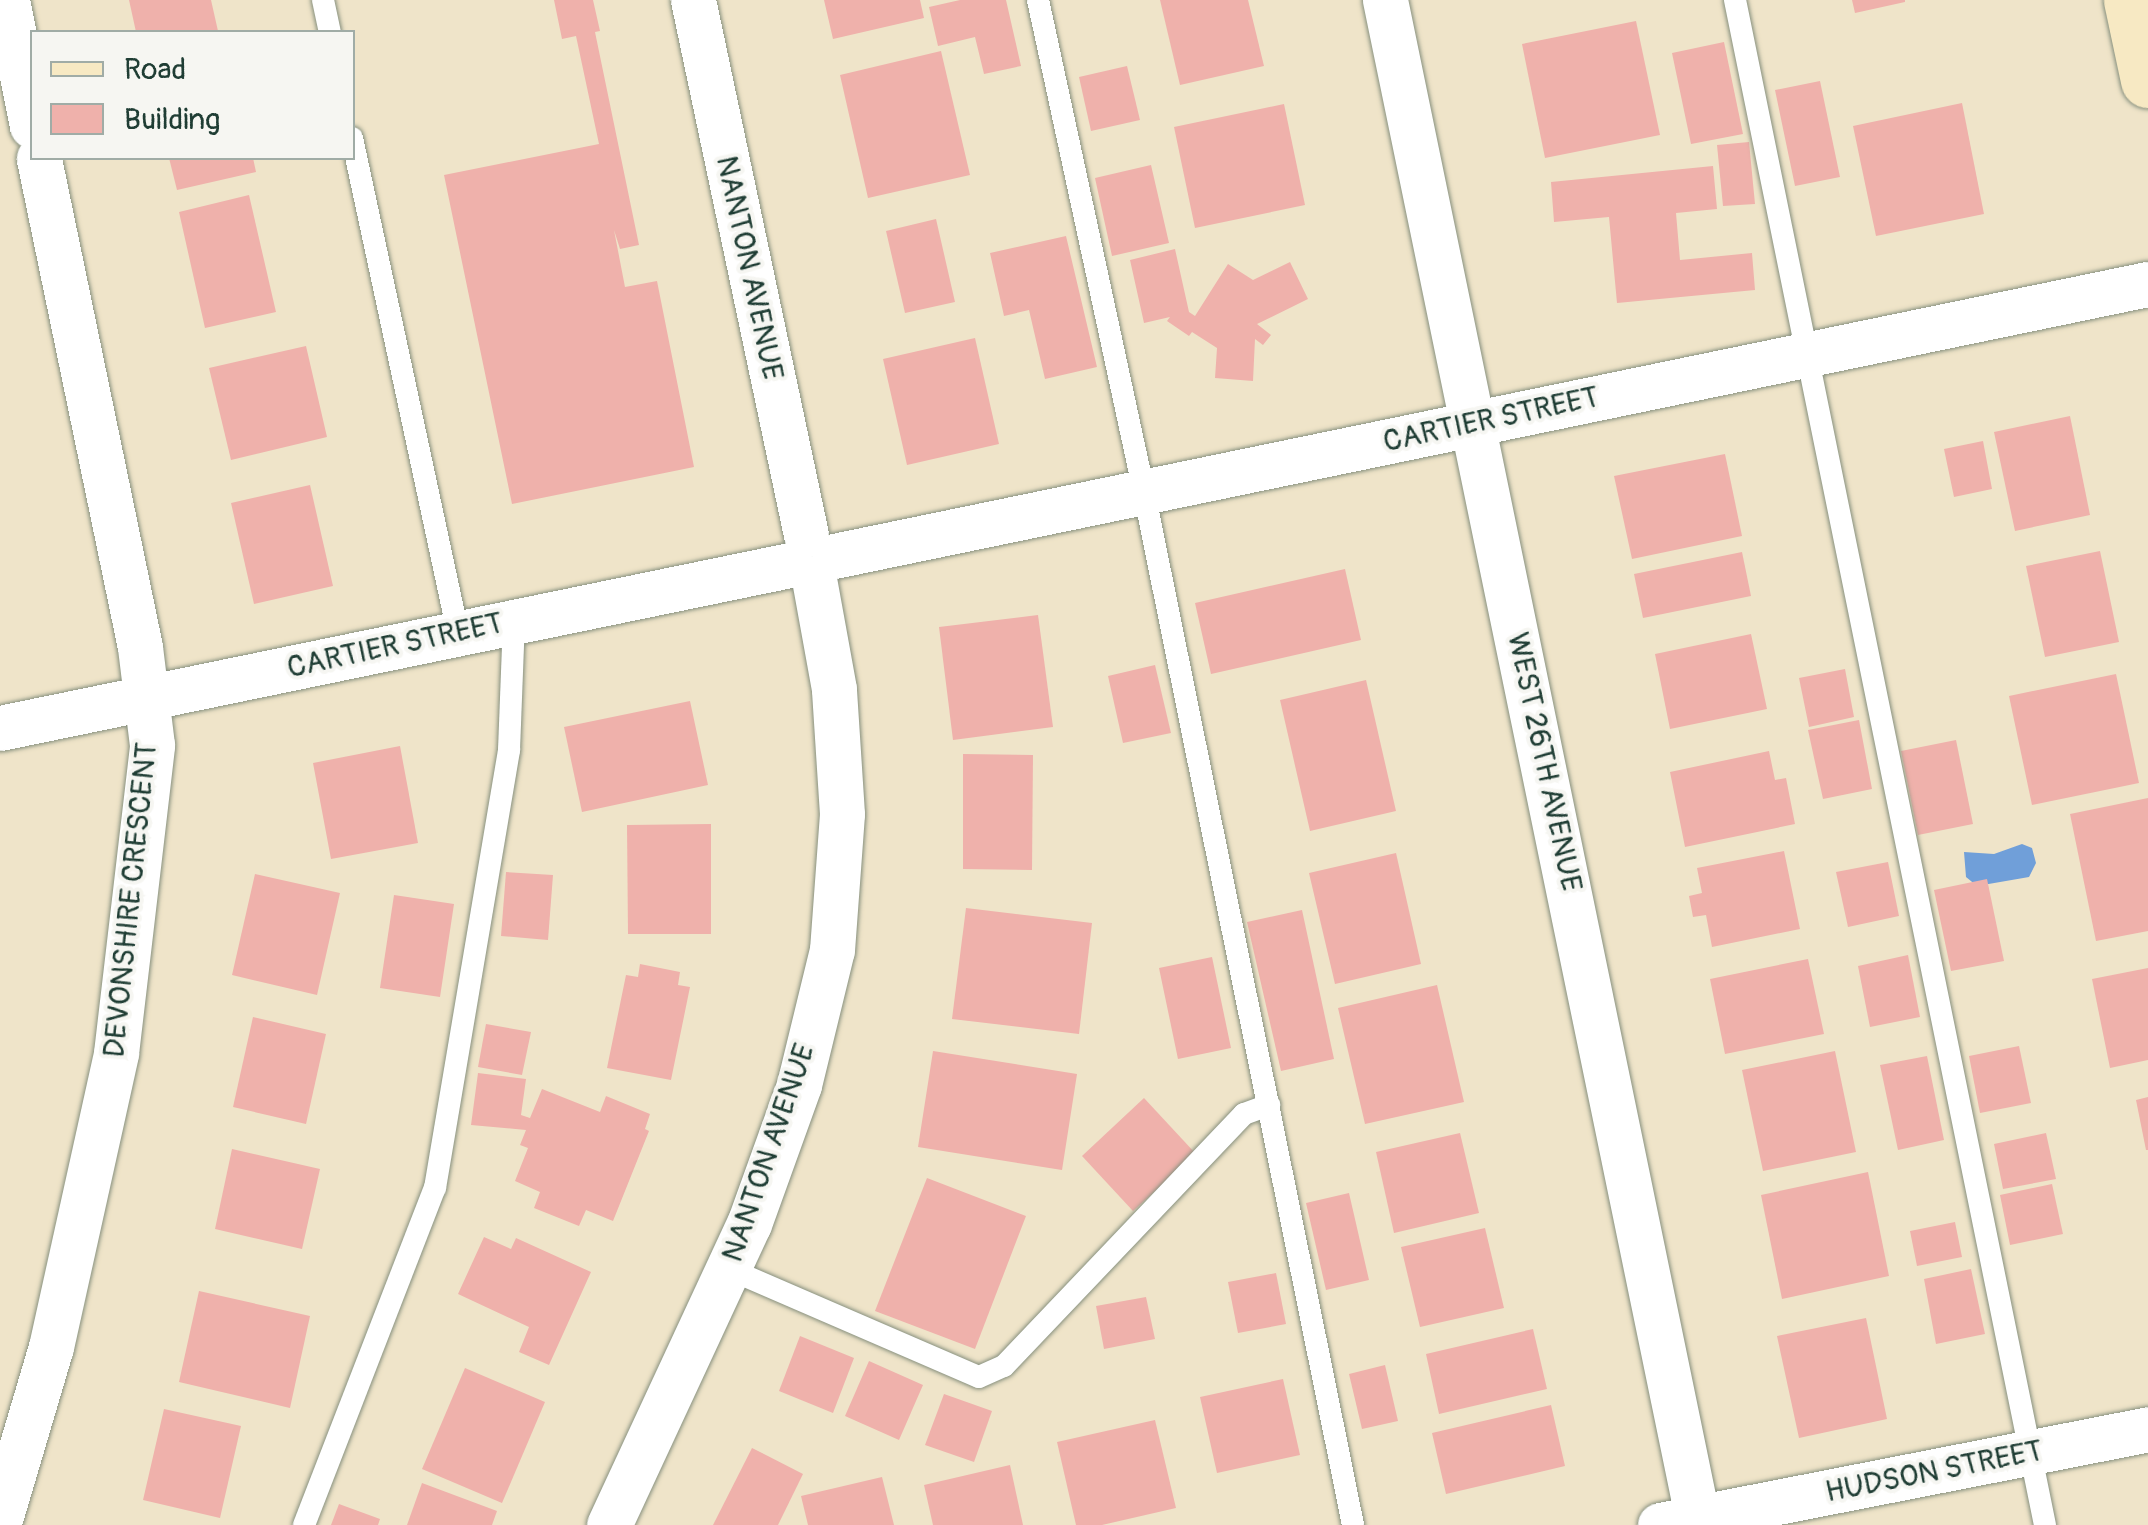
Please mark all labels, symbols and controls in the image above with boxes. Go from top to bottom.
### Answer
legend [30,30,355,160]
text: Road [124,51,186,88]
text: Building [124,101,220,138]
street label: NANTON AVENUE [708,153,790,383]
street label: CARTIER STREET [1380,380,1602,460]
street label: CARTIER STREET [284,606,506,686]
street label: WEST 26TH AVENUE [1499,629,1589,895]
street label: DEVONSHIRE CRESCENT [97,741,165,1059]
street label: NANTON AVENUE [715,1039,823,1267]
street label: HUDSON STREET [1822,1433,2046,1511]

